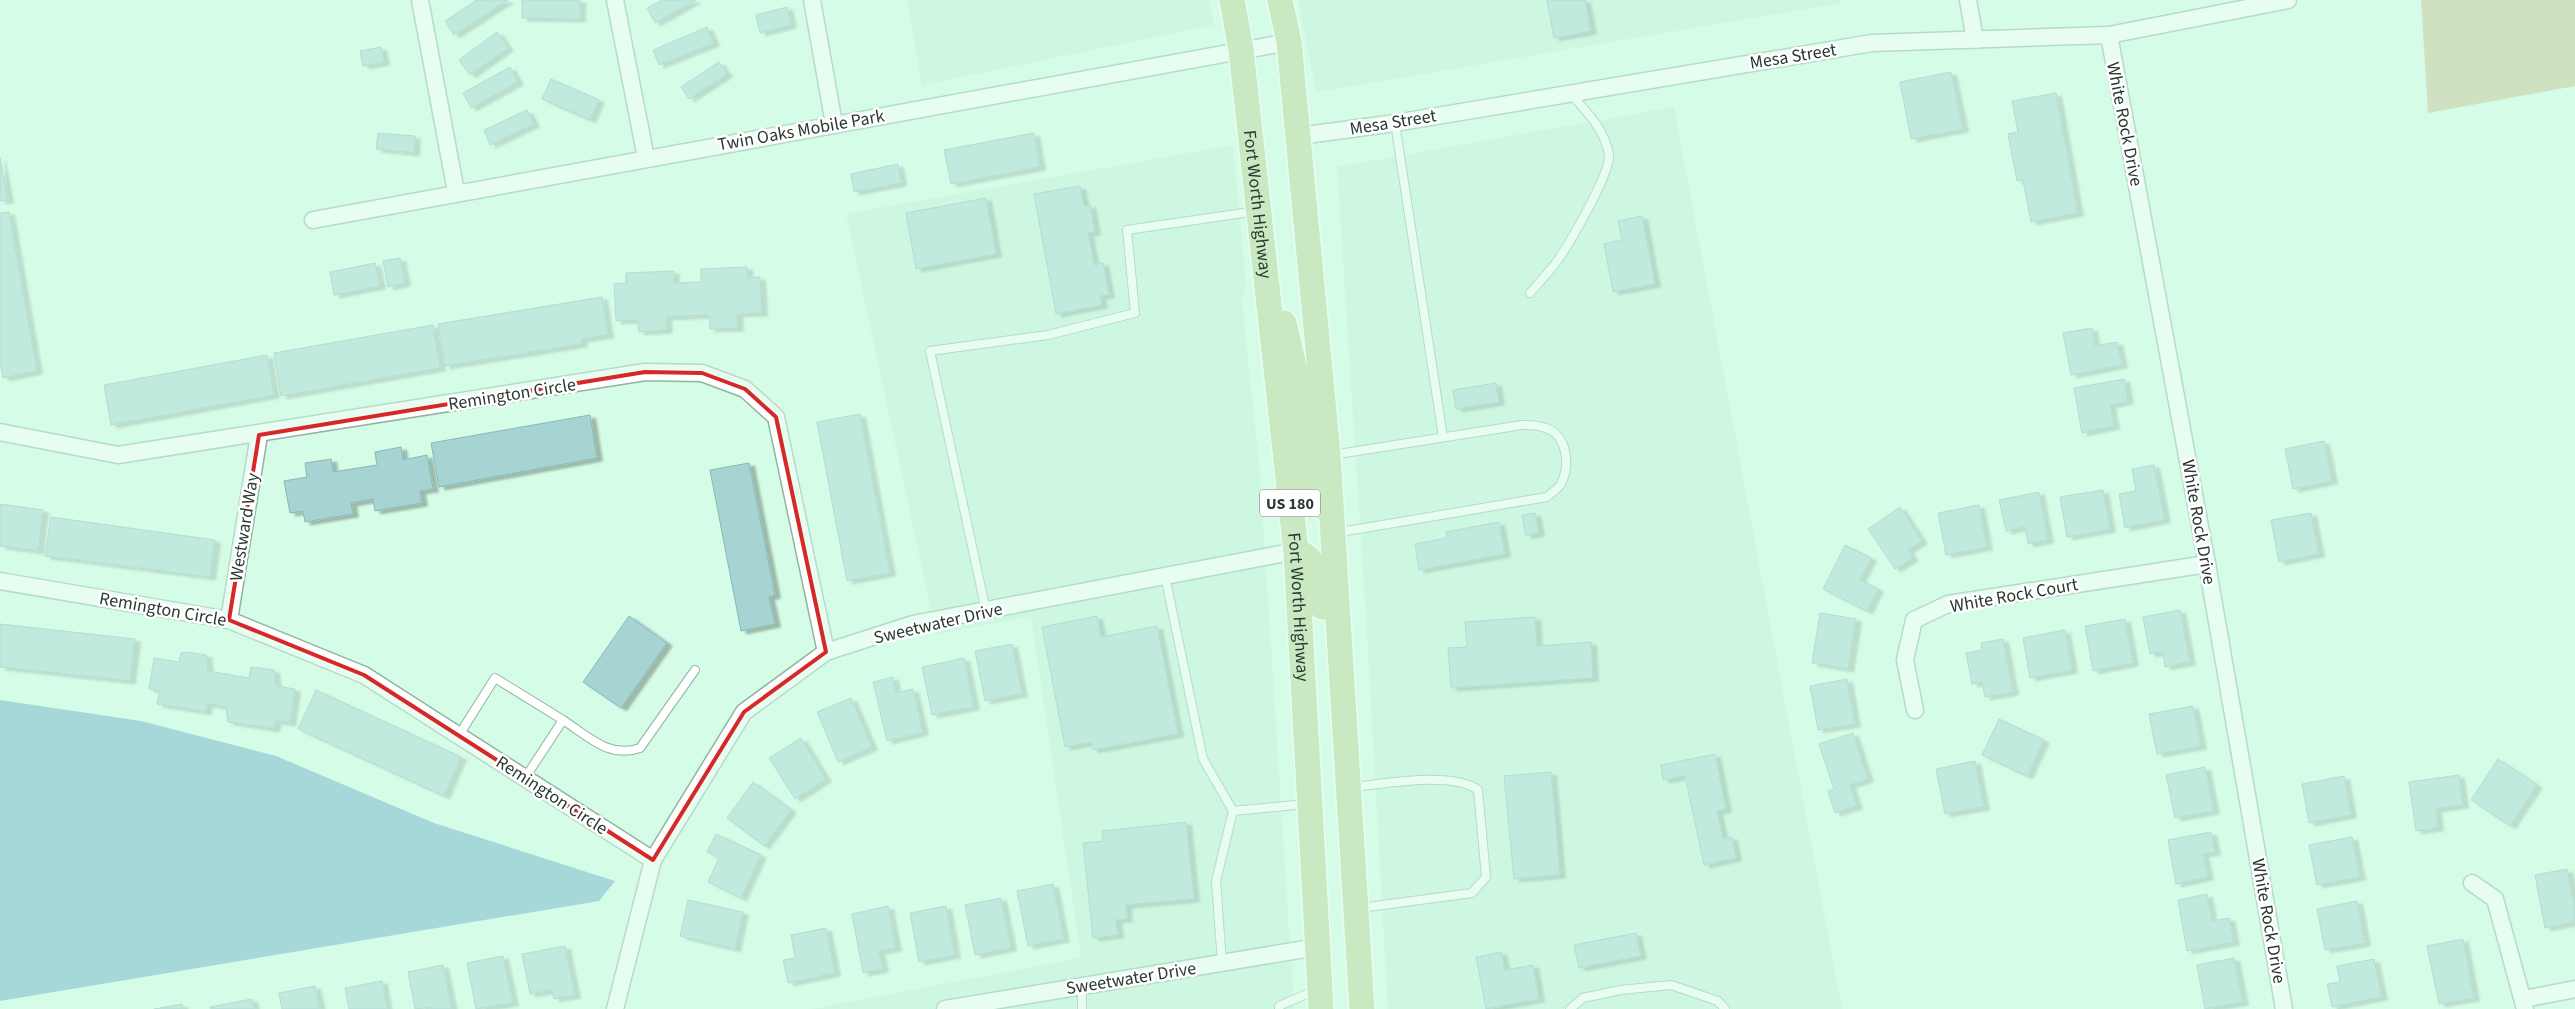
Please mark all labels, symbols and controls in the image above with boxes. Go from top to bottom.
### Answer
street label: Mesa Street [1748,37,1838,76]
street label: White Rock Drive [2100,60,2149,189]
street label: Mesa Street [1348,103,1438,142]
street label: Twin Oaks Mobile Park [716,104,887,157]
street label: Fort Worth Highway [1237,129,1278,281]
street label: Remington Circle [447,372,578,417]
street label: White Rock Drive [2175,458,2222,587]
street label: Westward Way [224,471,265,583]
road number: US 180 [1260,489,1320,516]
street label: Fort Worth Highway [1281,531,1315,683]
street label: White Rock Court [1948,572,2080,619]
street label: Remington Circle [97,586,229,633]
street label: Sweetwater Drive [871,597,1005,650]
street label: Remington Circle [491,750,613,841]
street label: White Rock Drive [2245,857,2292,986]
street label: Sweetwater Drive [1064,956,1198,1001]

